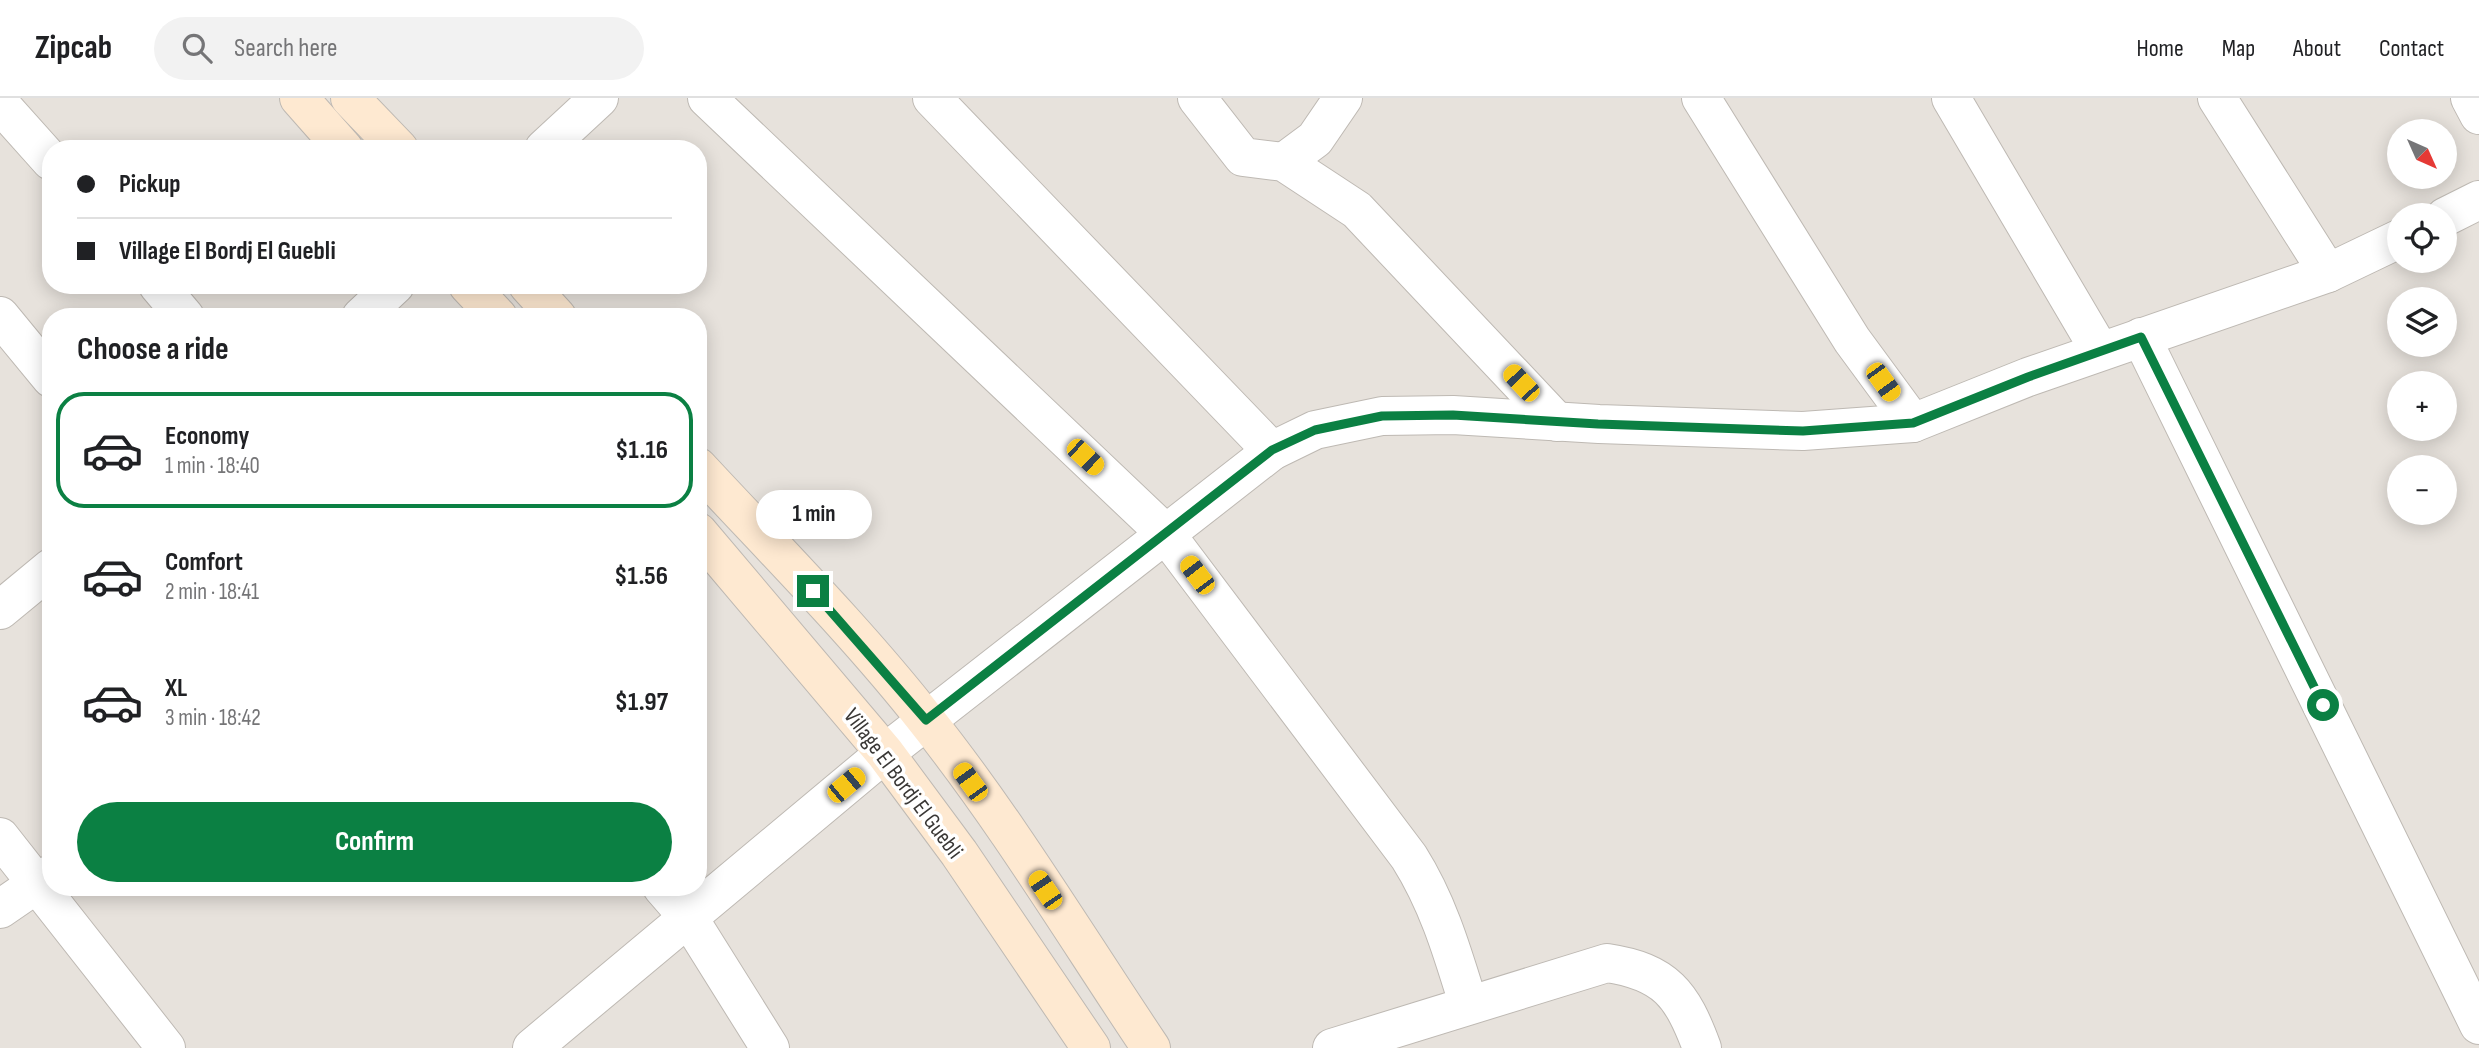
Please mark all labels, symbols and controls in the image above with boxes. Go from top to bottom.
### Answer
search box [154,17,644,80]
text: Zipcab [35,28,112,68]
icon: search [178,29,216,67]
text: Search here [234,33,337,64]
text: Home [2136,34,2184,63]
text: Map [2222,34,2255,63]
text: About [2293,34,2341,63]
text: Contact [2379,34,2444,63]
north arrow [2387,119,2457,189]
map controls [2387,119,2457,525]
text: Pickup [119,169,181,200]
button: locate [2387,203,2457,273]
text: Village El Bordj El Guebli [119,236,336,267]
button: layers [2387,287,2457,357]
text: Choose a ride [77,330,229,369]
car [1863,359,1904,405]
car [1499,360,1544,406]
button: + [2387,371,2457,441]
icon: car [81,419,144,482]
text: Economy [165,421,249,452]
text: $1.16 [615,435,668,466]
car [1063,435,1108,479]
text: 1 min · 18:40 [165,452,260,480]
button: − [2387,455,2457,525]
callout: 1 min [755,490,871,538]
text: 1 min [793,500,835,528]
icon: car [81,545,144,608]
text: Comfort [165,547,243,578]
car [1176,552,1219,598]
text: $1.56 [614,561,668,592]
route end [797,575,829,607]
text: 2 min · 18:41 [165,578,259,606]
icon: car [81,671,144,734]
text: XL [165,673,187,704]
text: $1.97 [615,687,668,718]
route start [2307,689,2339,721]
street label: Village El Bordj El Guebli [837,703,969,864]
text: 3 min · 18:42 [165,704,261,732]
car [950,759,991,805]
car [824,763,869,807]
button: Confirm [77,802,672,882]
car [1025,867,1066,913]

